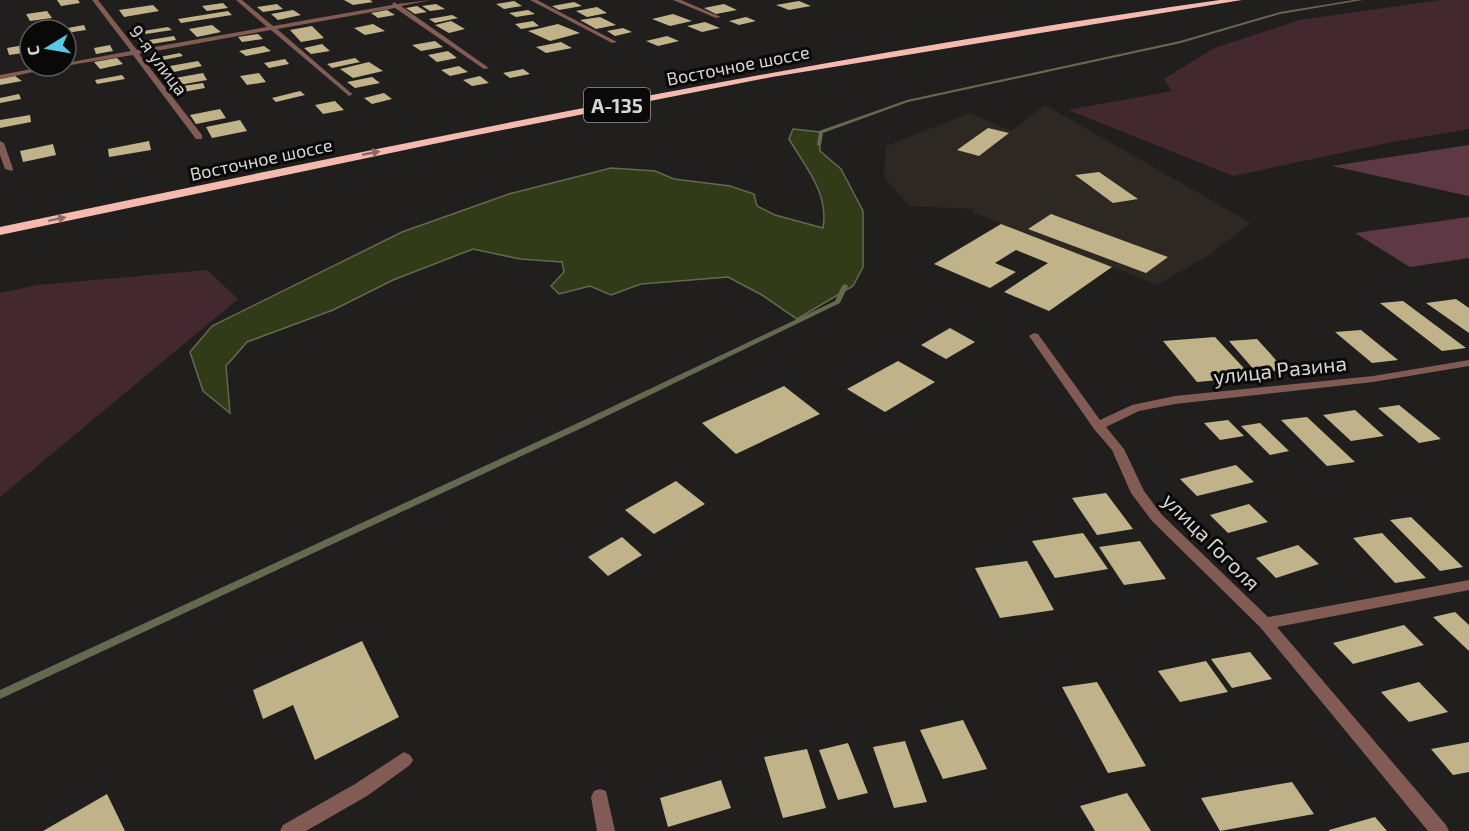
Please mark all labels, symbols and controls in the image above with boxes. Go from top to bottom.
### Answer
north arrow [18,18,78,78]
street label: 9-я улица [125,20,193,100]
street label: Восточное шоссе [665,40,811,90]
text: С [23,45,43,57]
road number: А-135 [584,88,650,122]
street label: Восточное шоссе [188,133,334,185]
one-way arrow [362,148,381,157]
one-way arrow [48,214,67,223]
street label: улица Разина [1212,350,1348,389]
street label: улица Гоголя [1157,487,1266,596]

